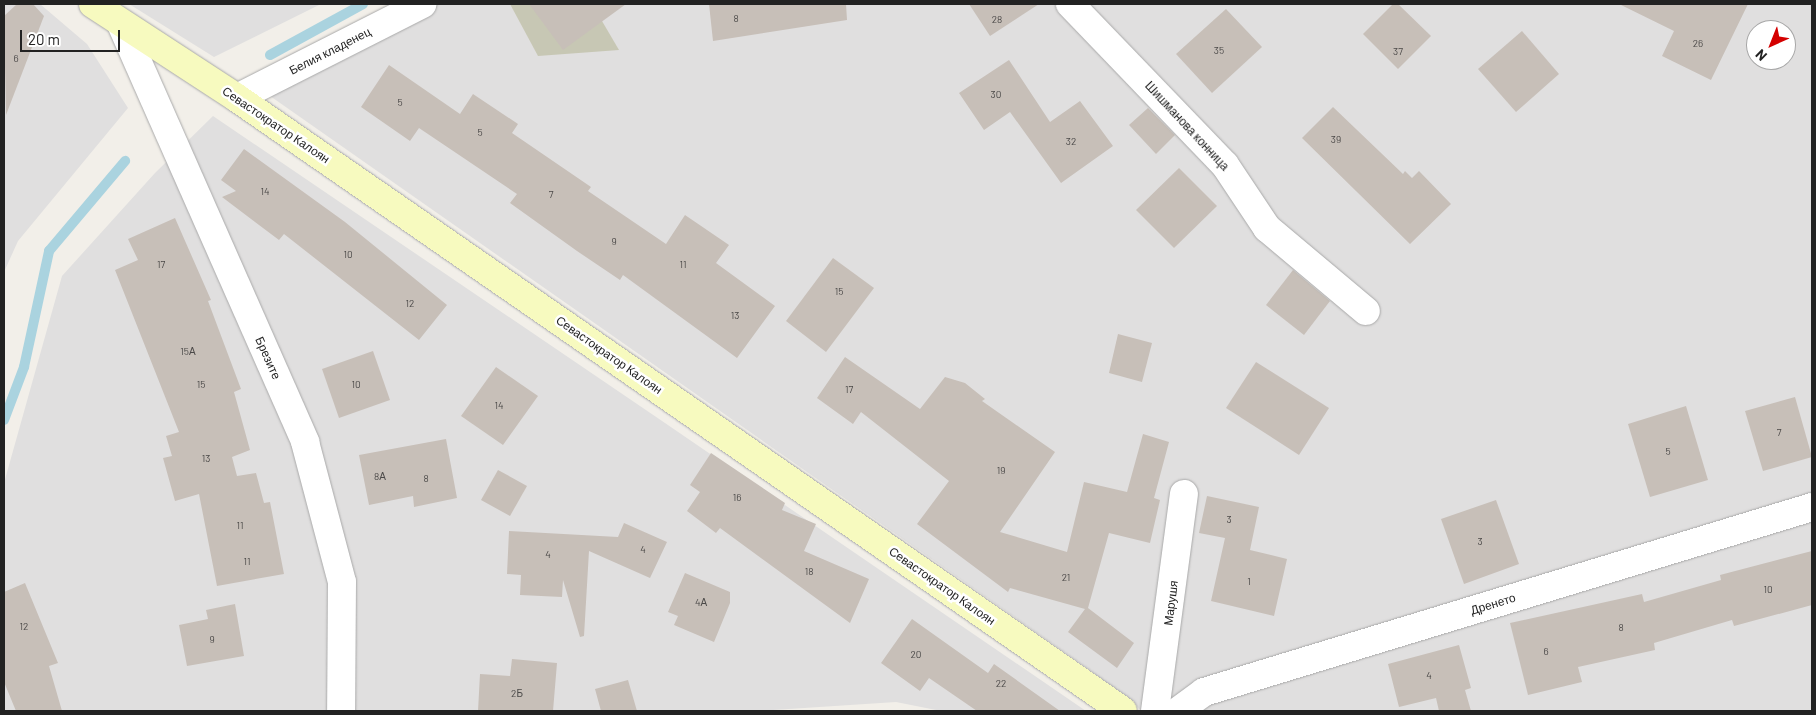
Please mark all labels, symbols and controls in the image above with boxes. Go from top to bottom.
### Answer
house number: 8 [733,13,739,25]
house number: 28 [992,14,1002,26]
scale bar [22,20,122,52]
north arrow [1746,20,1796,70]
street label: Белия кладенец [287,24,373,78]
text: 20 m [28,30,60,48]
house number: 26 [1693,38,1703,50]
house number: 35 [1214,45,1224,57]
house number: 37 [1393,46,1403,58]
text: N [1752,46,1770,65]
house number: 6 [13,53,19,65]
street label: Шишманова конница [1142,79,1232,173]
street label: Севастократор Калоян [220,84,332,166]
house number: 30 [991,89,1001,101]
house number: 5 [397,97,403,109]
house number: 5 [477,127,483,139]
house number: 39 [1331,134,1341,146]
house number: 32 [1066,136,1076,148]
house number: 14 [260,186,270,198]
house number: 7 [549,189,553,201]
house number: 9 [611,236,617,248]
house number: 10 [343,249,353,261]
house number: 17 [157,259,165,271]
house number: 11 [679,259,687,271]
house number: 15 [835,286,843,298]
house number: 12 [406,298,414,310]
house number: 13 [731,310,739,322]
street label: Севастократор Калоян [553,313,665,397]
street label: Брезите [252,334,284,382]
house number: 15А [180,346,196,358]
house number: 15 [197,379,205,391]
house number: 10 [351,379,361,391]
house number: 17 [845,384,853,396]
house number: 14 [494,400,504,412]
house number: 7 [1777,427,1781,439]
house number: 5 [1665,446,1671,458]
house number: 13 [202,453,210,465]
house number: 19 [997,465,1005,477]
house number: 8А [374,471,386,483]
house number: 8 [423,473,429,485]
house number: 16 [733,492,741,504]
house number: 3 [1226,514,1232,526]
house number: 11 [236,520,244,532]
house number: 3 [1477,536,1483,548]
house number: 4 [640,544,646,556]
street label: Севастократор Калоян [886,544,998,628]
house number: 4 [545,549,551,561]
house number: 11 [243,556,251,568]
house number: 18 [805,566,813,578]
house number: 21 [1062,572,1070,584]
house number: 1 [1247,576,1251,588]
street label: Марушя [1161,580,1181,626]
house number: 10 [1763,584,1773,596]
street label: Дренето [1469,590,1517,618]
house number: 4А [695,597,707,609]
house number: 12 [20,621,28,633]
house number: 8 [1618,622,1624,634]
house number: 9 [209,634,215,646]
house number: 6 [1543,646,1549,658]
house number: 20 [910,649,922,661]
house number: 4 [1426,670,1432,682]
house number: 22 [996,678,1006,690]
house number: 2Б [511,688,523,700]

